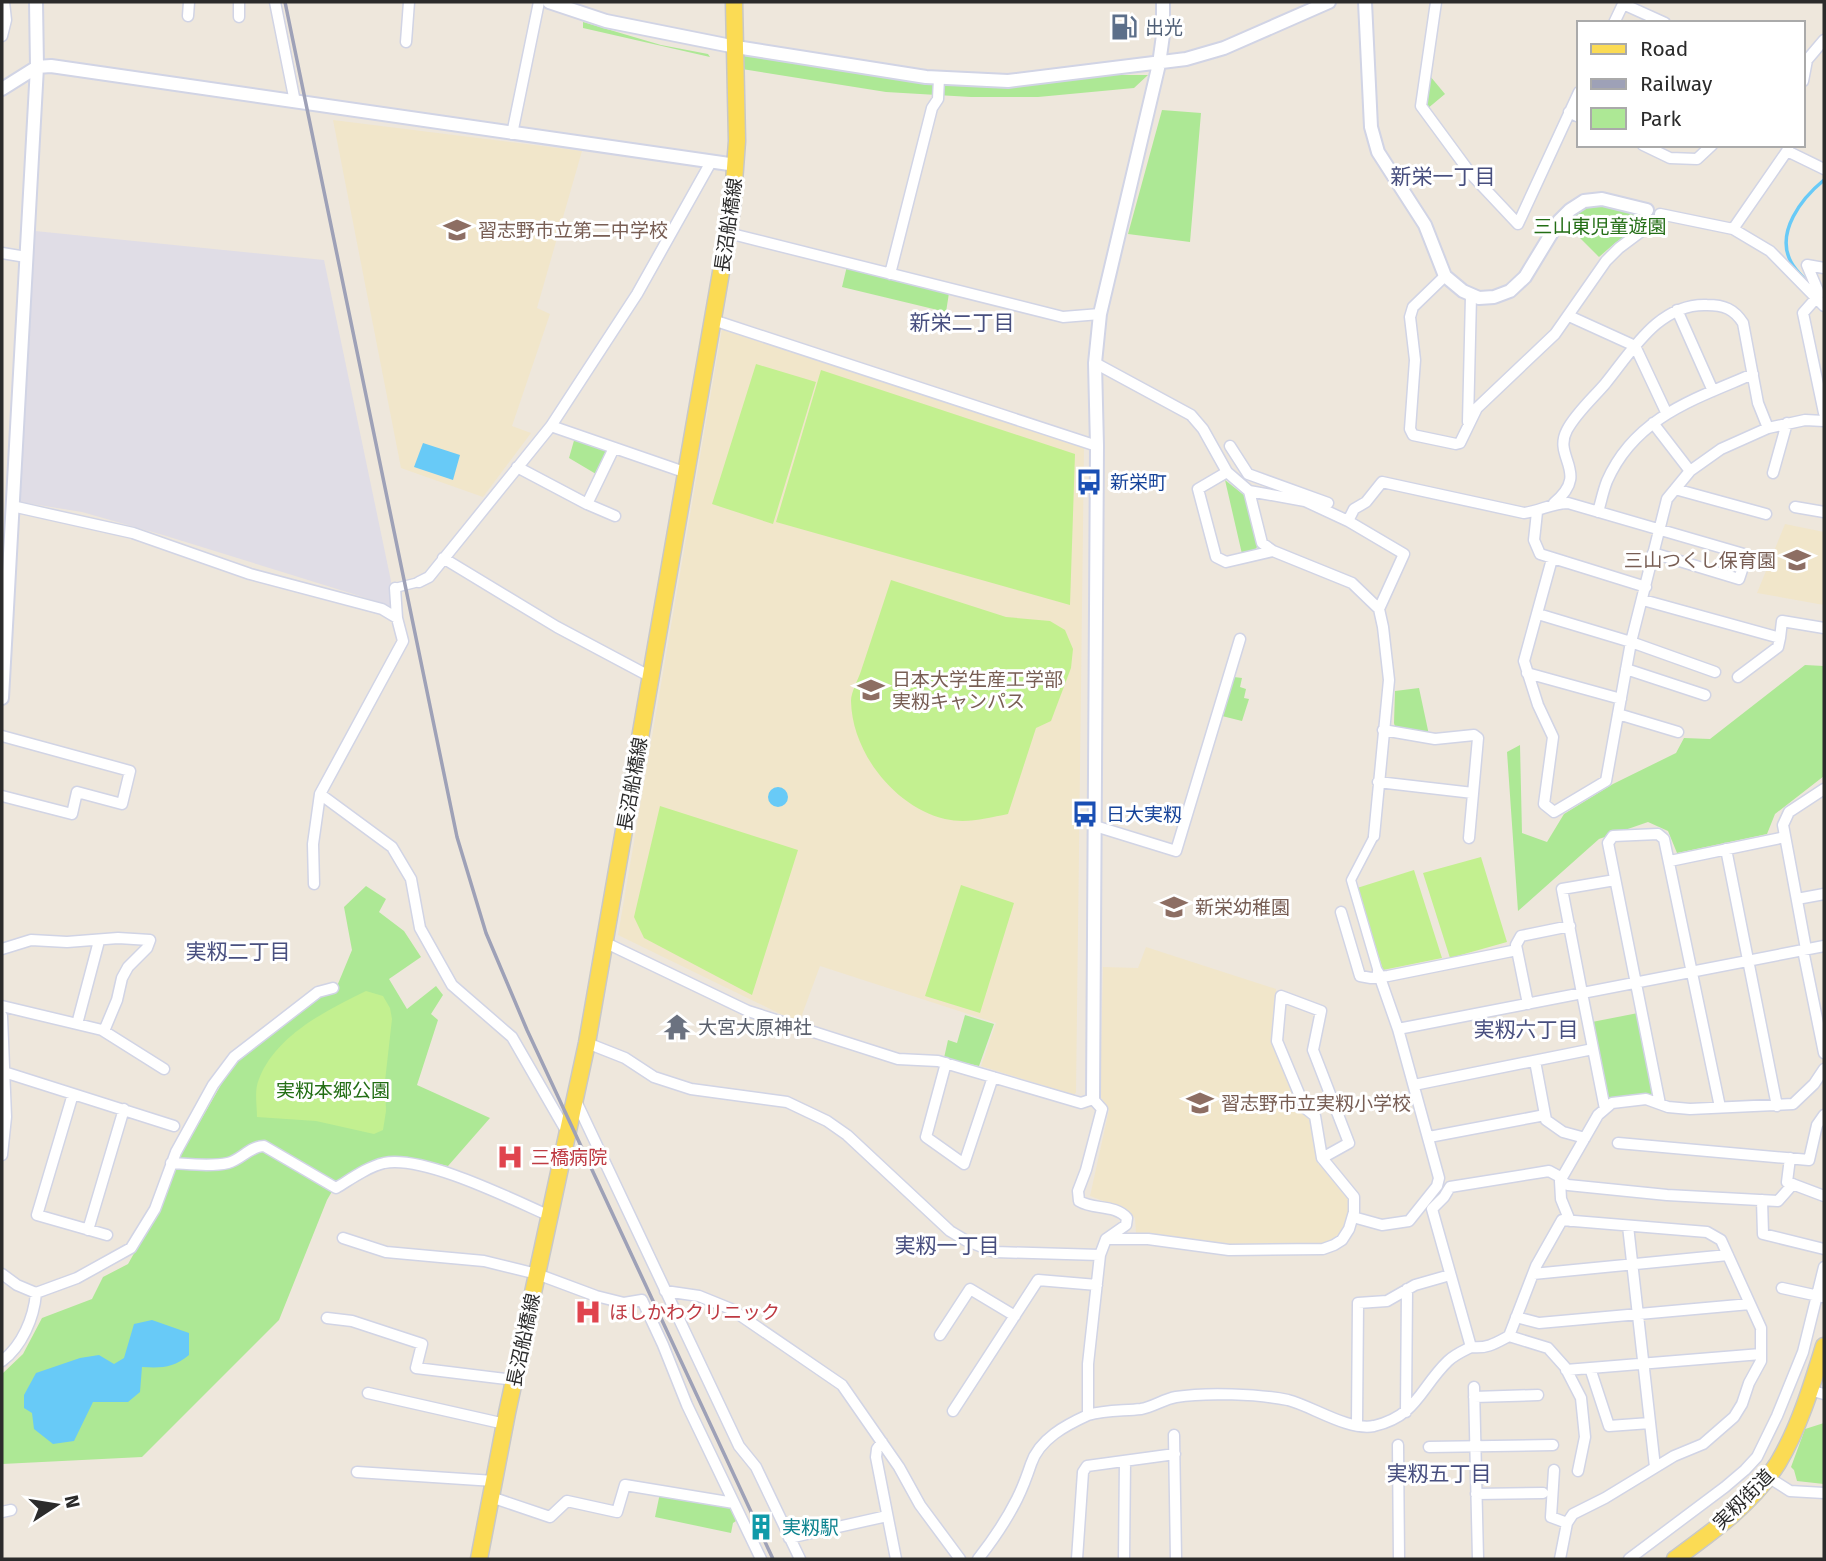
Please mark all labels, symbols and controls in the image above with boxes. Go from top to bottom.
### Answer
fuel station icon: 出光 [1109,12,1139,42]
place label: 出光 [1145,16,1183,39]
legend [1577,21,1805,147]
text: Road [1640,36,1688,62]
text: Railway [1640,71,1713,97]
text: Park [1640,106,1682,132]
district label: 新栄一丁目 [1391,164,1496,190]
street label: 長沼船橋線 [710,176,746,274]
school or university icon: 習志野市立第二中学校 [442,215,472,245]
park label: 三山東児童遊園 [1533,215,1667,238]
place label: 習志野市立第二中学校 [478,219,668,242]
district label: 新栄二丁目 [910,310,1015,336]
bus stop icon: 新栄町 [1074,467,1104,497]
place label: 新栄町 [1110,471,1167,494]
school or university icon: 三山つくし保育園 [1782,545,1812,575]
place label: 三山つくし保育園 [1624,549,1776,572]
place label: 日本大学生産工学部 実籾キャンパス [892,668,1063,713]
school or university icon: 日本大学生産工学部 実籾キャンパス [856,675,886,705]
street label: 長沼船橋線 [613,735,652,833]
bus stop icon: 日大実籾 [1070,799,1100,829]
place label: 日大実籾 [1106,803,1182,826]
school or university icon: 新栄幼稚園 [1159,892,1189,922]
place label: 新栄幼稚園 [1195,896,1290,919]
district label: 実籾二丁目 [186,939,291,965]
temple icon: 大宮大原神社 [662,1012,692,1042]
place label: 大宮大原神社 [698,1016,812,1039]
district label: 実籾六丁目 [1474,1017,1579,1043]
park label: 実籾本郷公園 [276,1079,390,1102]
school or university icon: 習志野市立実籾小学校 [1185,1088,1215,1118]
place label: 習志野市立実籾小学校 [1221,1092,1411,1115]
hospital icon: 三橋病院 [495,1142,525,1172]
place label: 三橋病院 [531,1146,607,1169]
district label: 実籾一丁目 [895,1233,1000,1259]
street label: 長沼船橋線 [502,1291,545,1389]
hospital icon: ほしかわクリニック [573,1297,603,1327]
place label: ほしかわクリニック [609,1301,780,1324]
district label: 実籾五丁目 [1387,1461,1492,1487]
street label: 実籾街道 [1708,1464,1778,1534]
north arrow [21,1470,91,1540]
text: N [60,1493,85,1510]
building icon: 実籾駅 [746,1512,776,1542]
place label: 実籾駅 [782,1516,839,1539]

